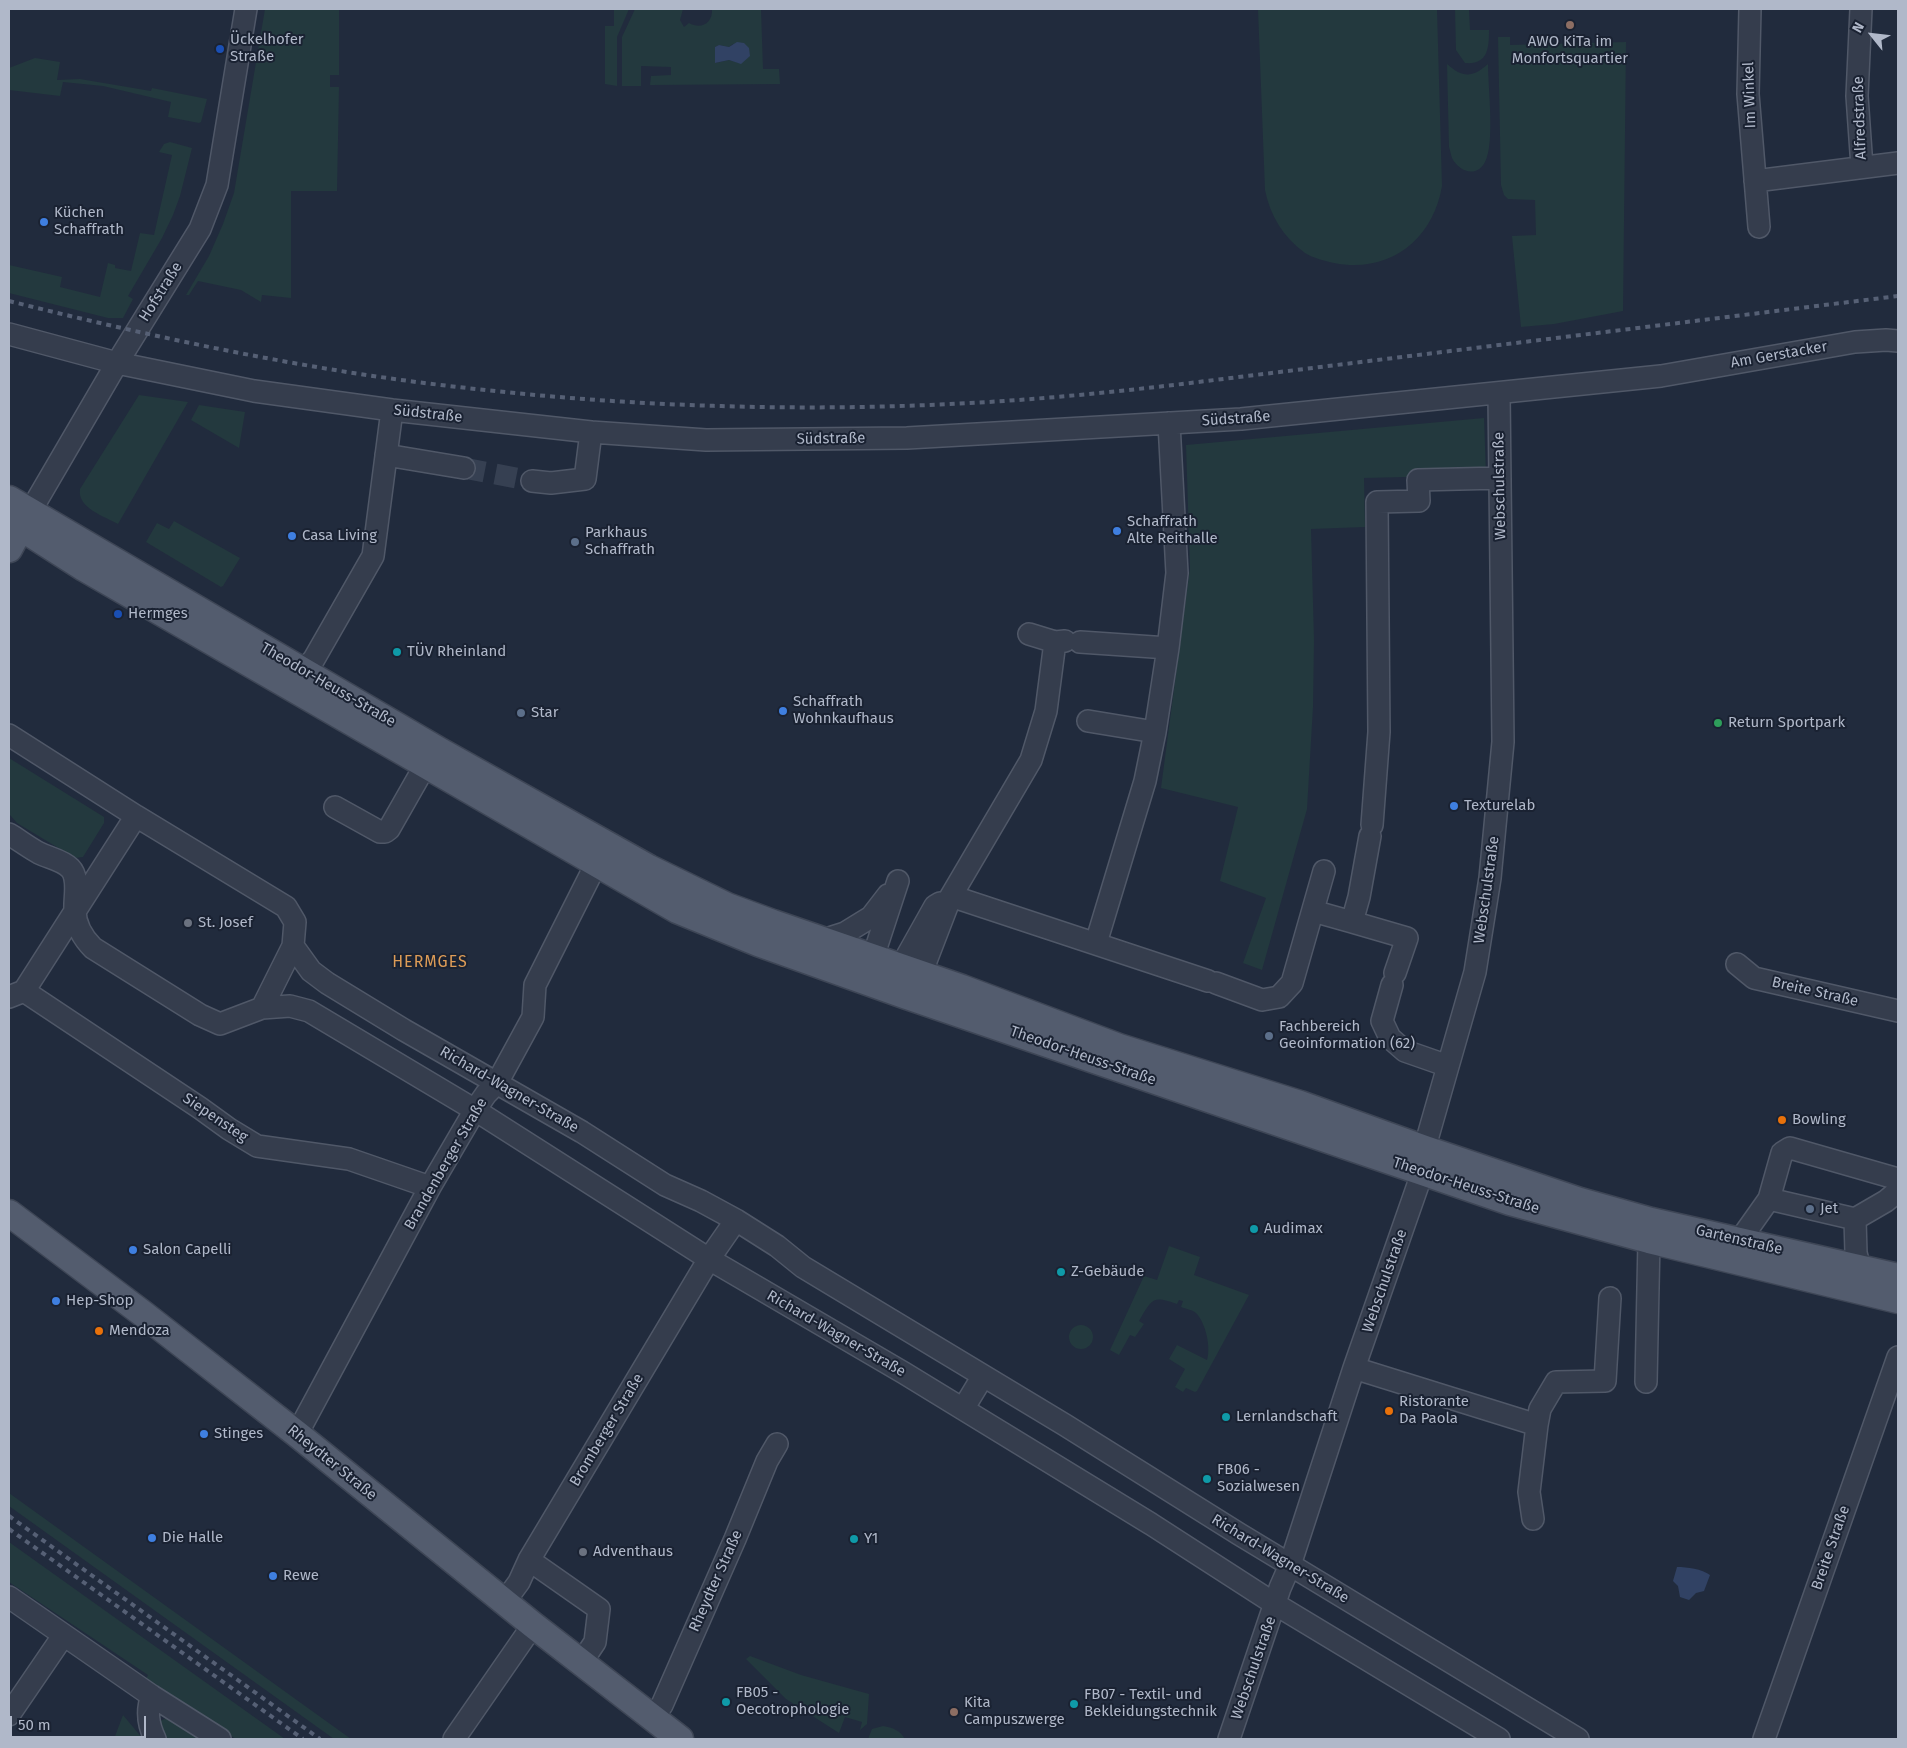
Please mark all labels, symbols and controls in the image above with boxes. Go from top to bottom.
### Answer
north arrow [1847,10,1897,60]
marker: AWO KiTa im Monfortsquartier [1564,19,1576,31]
text: N [1849,19,1868,36]
place label: Ückelhofer Straße [230,31,304,66]
place label: AWO KiTa im Monfortsquartier [1512,33,1628,68]
marker: Ückelhofer Straße [214,43,226,55]
street label: Im Winkel [1740,61,1760,129]
street label: Alfredstraße [1850,76,1870,160]
place label: Küchen Schaffrath [54,204,124,239]
marker: Küchen Schaffrath [38,216,50,228]
street label: Hofstraße [136,259,186,325]
street label: Am Gerstacker [1729,338,1829,372]
street label: Südstraße [393,401,463,427]
street label: Südstraße [1201,408,1271,430]
street label: Südstraße [796,429,866,449]
street label: Webschulstraße [1490,432,1510,540]
place label: Schaffrath Alte Reithalle [1127,513,1218,548]
place label: Parkhaus Schaffrath [585,524,655,559]
marker: Schaffrath Alte Reithalle [1111,525,1123,537]
place label: Casa Living [302,527,377,545]
marker: Casa Living [286,530,298,542]
marker: Parkhaus Schaffrath [569,536,581,548]
place label: Hermges [128,605,188,623]
marker: Hermges [112,608,124,620]
street label: Theodor-Heuss-Straße [257,639,399,731]
place label: TÜV Rheinland [407,643,506,661]
marker: TÜV Rheinland [391,646,403,658]
place label: Schaffrath Wohnkaufhaus [793,693,894,728]
place label: Star [531,704,558,722]
marker: Schaffrath Wohnkaufhaus [777,705,789,717]
marker: Star [515,707,527,719]
place label: Return Sportpark [1728,714,1845,732]
marker: Return Sportpark [1712,717,1724,729]
place label: Texturelab [1464,797,1535,815]
marker: Texturelab [1448,800,1460,812]
street label: Webschulstraße [1471,835,1503,945]
place label: St. Josef [198,914,253,932]
marker: St. Josef [182,917,194,929]
district label: HERMGES [391,953,469,973]
street label: Breite Straße [1770,973,1860,1011]
place label: Fachbereich Geoinformation (62) [1279,1018,1415,1053]
street label: Theodor-Heuss-Straße [1008,1023,1158,1089]
marker: Fachbereich Geoinformation (62) [1263,1030,1275,1042]
street label: Richard-Wagner-Straße [436,1043,582,1137]
street label: Siepensteg [179,1090,251,1146]
street label: Brandenberger Straße [401,1095,491,1233]
place label: Bowling [1792,1111,1846,1129]
marker: Bowling [1776,1114,1788,1126]
street label: Theodor-Heuss-Straße [1391,1154,1541,1218]
place label: Jet [1820,1200,1838,1218]
marker: Jet [1804,1203,1816,1215]
place label: Audimax [1264,1220,1323,1238]
street label: Gartenstraße [1694,1221,1784,1259]
marker: Audimax [1248,1223,1260,1235]
street label: Webschulstraße [1359,1227,1411,1335]
place label: Salon Capelli [143,1241,232,1259]
marker: Salon Capelli [127,1244,139,1256]
place label: Z-Gebäude [1071,1263,1144,1281]
marker: Z-Gebäude [1055,1266,1067,1278]
street label: Richard-Wagner-Straße [763,1287,909,1381]
place label: Hep-Shop [66,1292,133,1310]
marker: Hep-Shop [50,1295,62,1307]
place label: Mendoza [109,1322,170,1340]
marker: Mendoza [93,1325,105,1337]
street label: Bromberger Straße [566,1370,648,1490]
place label: Ristorante Da Paola [1399,1393,1469,1428]
marker: Ristorante Da Paola [1383,1405,1395,1417]
place label: Lernlandschaft [1236,1408,1338,1426]
marker: Lernlandschaft [1220,1411,1232,1423]
street label: Rheydter Straße [284,1422,380,1504]
place label: Stinges [214,1425,263,1443]
marker: Stinges [198,1428,210,1440]
place label: FB06 - Sozialwesen [1217,1461,1300,1496]
marker: FB06 - Sozialwesen [1201,1473,1213,1485]
street label: Breite Straße [1808,1503,1854,1593]
street label: Richard-Wagner-Straße [1208,1511,1352,1607]
street label: Rheydter Straße [686,1527,746,1635]
place label: Die Halle [162,1529,223,1547]
place label: Y1 [864,1530,878,1548]
marker: Die Halle [146,1532,158,1544]
marker: Y1 [848,1533,860,1545]
place label: Adventhaus [593,1543,673,1561]
marker: Adventhaus [577,1546,589,1558]
place label: Rewe [283,1567,319,1585]
marker: Rewe [267,1570,279,1582]
street label: Webschulstraße [1228,1614,1280,1722]
place label: FB05 - Oecotrophologie [736,1684,849,1719]
place label: FB07 - Textil- und Bekleidungstechnik [1084,1686,1217,1721]
place label: Kita Campuszwerge [964,1694,1065,1729]
marker: FB05 - Oecotrophologie [720,1696,732,1708]
marker: FB07 - Textil- und Bekleidungstechnik [1068,1698,1080,1710]
scale bar [12,1706,149,1738]
marker: Kita Campuszwerge [948,1706,960,1718]
text: 50 m [18,1716,51,1734]

